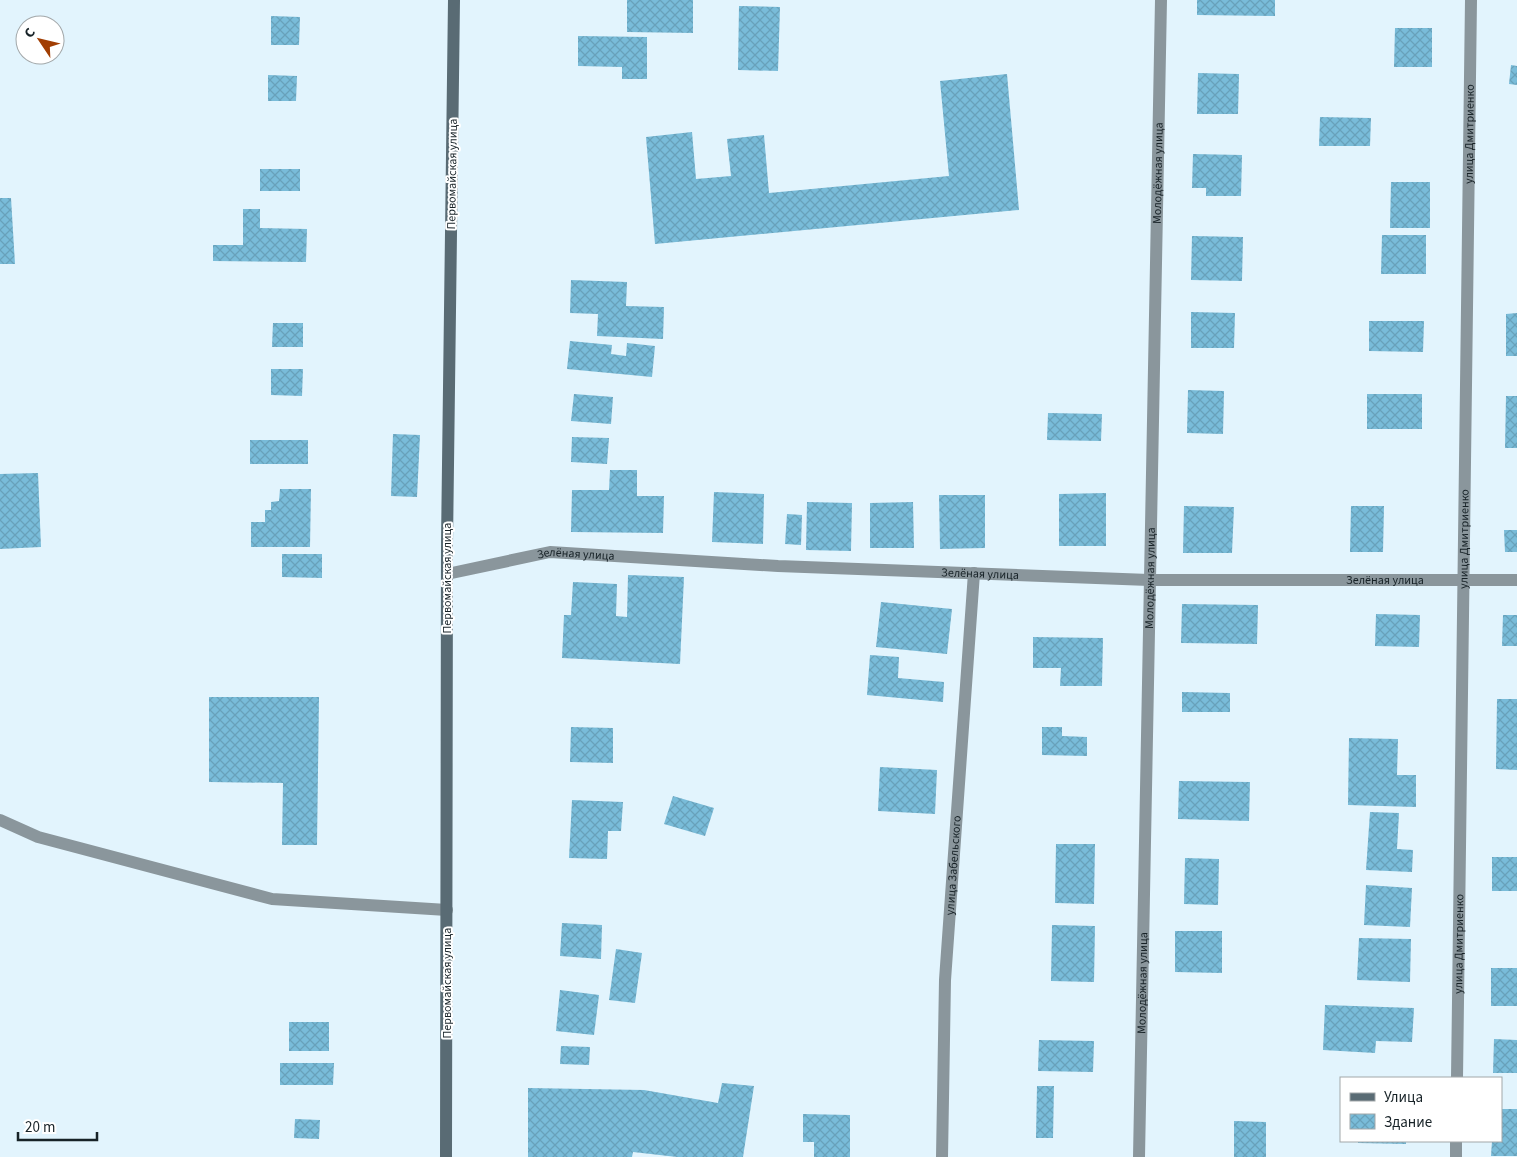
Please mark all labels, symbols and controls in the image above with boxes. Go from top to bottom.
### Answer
north arrow [15,15,65,65]
text: С [20,24,41,42]
street label: улица Дмитриенко [1461,84,1479,184]
street label: Первомайская улица [443,118,462,230]
street label: Молодёжная улица [1149,122,1168,224]
street label: улица Дмитриенко [1455,489,1474,589]
street label: Первомайская улица [439,523,456,633]
street label: Молодёжная улица [1141,527,1160,629]
street label: Зелёная улица [535,544,615,565]
street label: Зелёная улица [941,564,1019,584]
street label: Зелёная улица [1346,572,1424,589]
street label: улица Забельского [942,815,966,916]
street label: улица Дмитриенко [1450,894,1468,994]
street label: Первомайская улица [439,928,456,1038]
street label: Молодёжная улица [1133,932,1152,1034]
legend [1340,1077,1502,1142]
text: Улица [1384,1087,1423,1108]
scale bar [18,1110,96,1142]
text: Здание [1384,1112,1432,1133]
text: 20 m [25,1117,55,1138]

